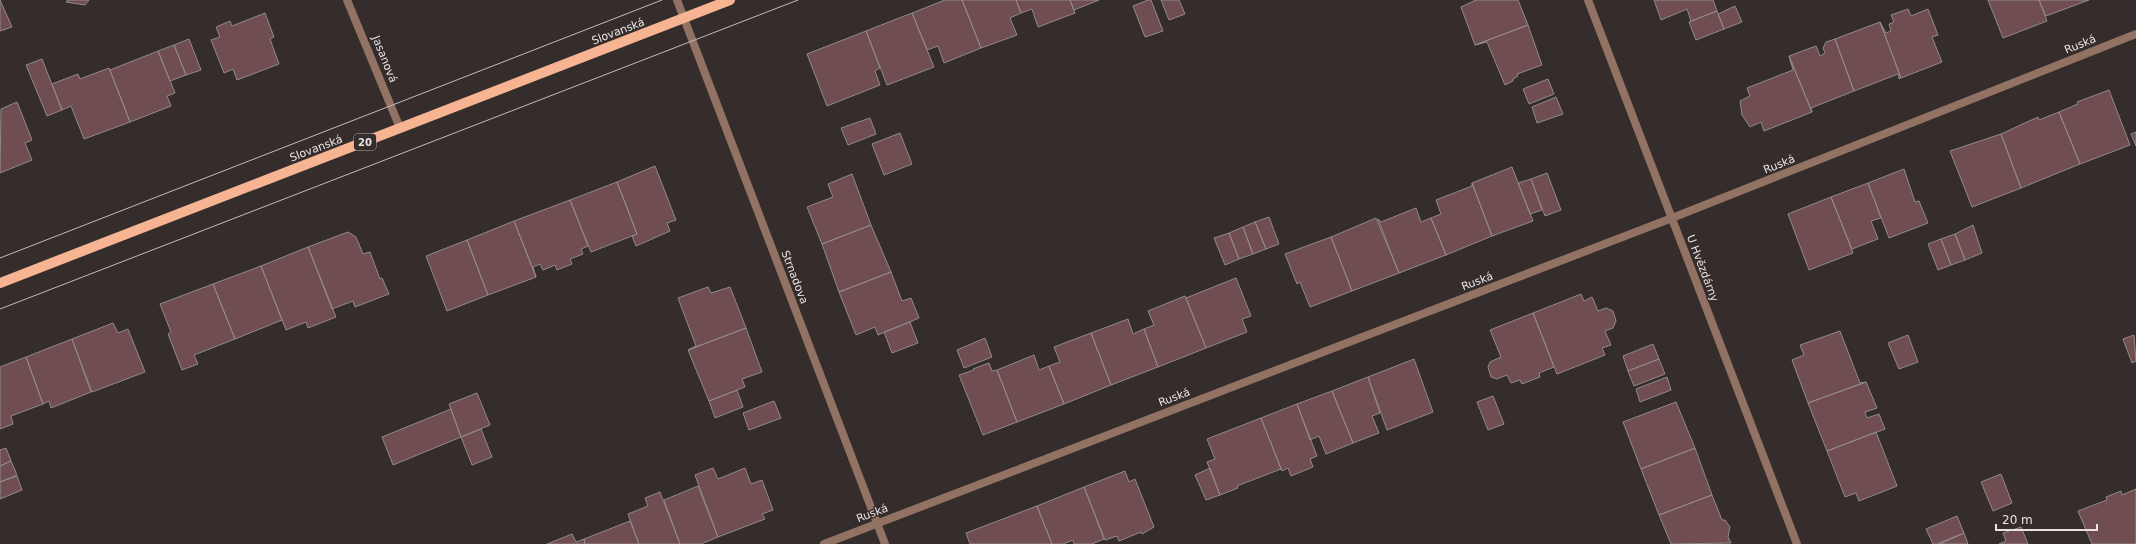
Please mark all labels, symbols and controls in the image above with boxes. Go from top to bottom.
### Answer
street label: Slovanská [590,15,646,48]
street label: Ruská [2063,32,2098,57]
street label: Jasanová [369,33,400,85]
street label: Slovanská [288,132,344,165]
road number: 20 [354,134,376,150]
street label: Ruská [1762,152,1797,177]
street label: U Hvězdárny [1684,233,1721,304]
street label: Strnadova [778,249,811,306]
street label: Ruská [1460,270,1495,293]
street label: Ruská [1157,386,1192,409]
street label: Ruská [855,502,890,525]
scale bar [1996,506,2097,532]
text: 20 m [2002,513,2033,527]

